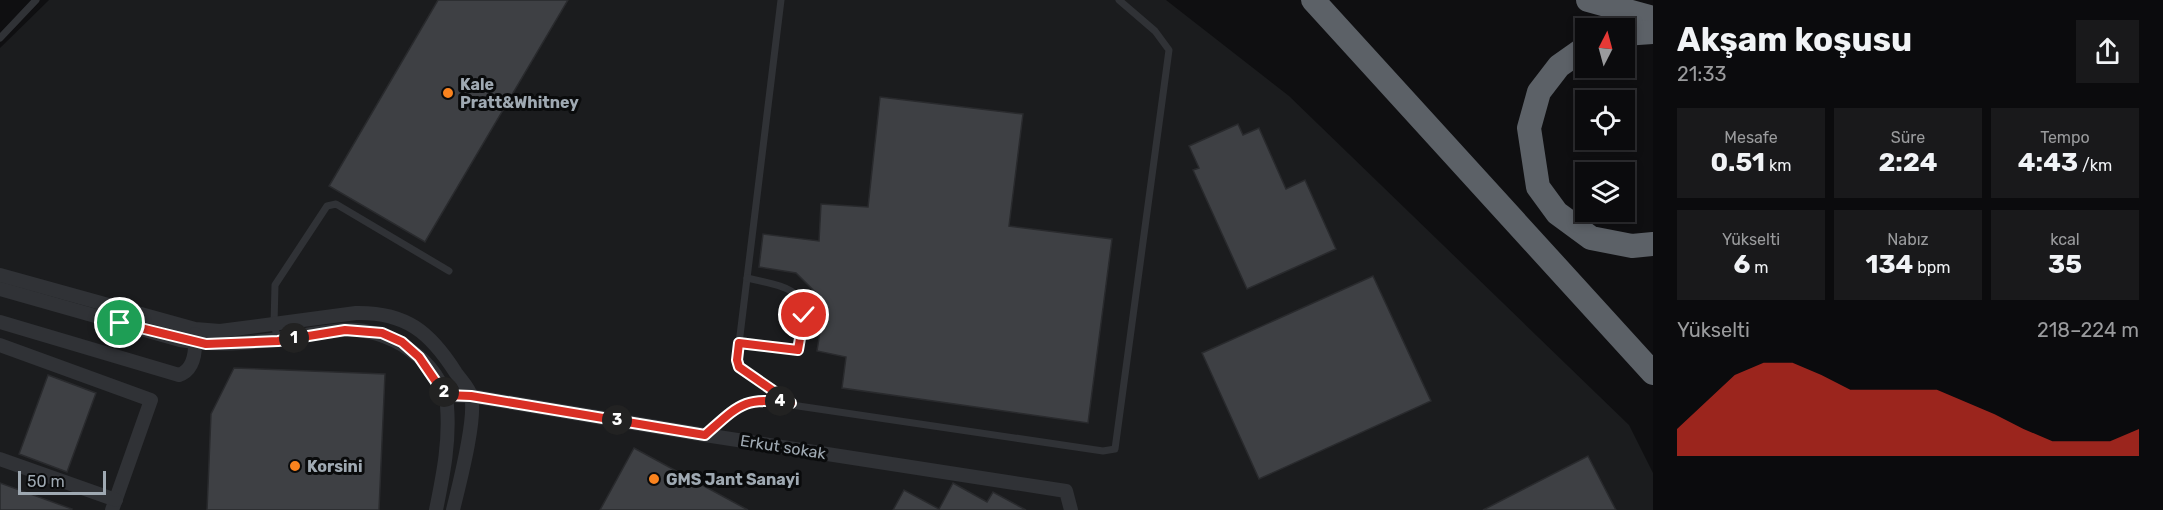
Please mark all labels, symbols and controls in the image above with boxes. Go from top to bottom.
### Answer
north arrow [1575,18,1635,78]
map controls [1575,18,1635,222]
text: Akşam koşusu [1677,20,1912,59]
button: share [2076,20,2139,83]
text: 21:33 [1677,62,1726,86]
place label: Kale Pratt&Whitney [460,75,579,112]
marker: Kale Pratt&Whitney [441,86,455,100]
button: locate [1575,90,1635,150]
text: Mesafe [1724,128,1778,147]
text: Süre [1891,128,1925,147]
text: Tempo [2040,128,2090,147]
text: 0.51 [1711,147,1765,178]
text: 2:24 [1878,147,1938,178]
text: 4:43 [2018,147,2078,178]
text: km [1765,156,1791,175]
text: /km [2078,156,2112,175]
button: layers [1575,162,1635,222]
text: Yükselti [1722,230,1780,249]
text: Nabız [1887,230,1929,249]
text: kcal [2050,230,2080,249]
text: 6 [1733,249,1750,280]
text: 134 [1865,249,1913,280]
text: 35 [2048,249,2082,280]
text: m [1750,258,1769,277]
text: bpm [1913,258,1951,277]
pin [778,289,829,340]
pin [94,297,145,348]
icon: check [787,298,820,331]
icon: arrive [103,306,136,339]
text: Yükselti [1677,318,1750,342]
text: 218–224 m [2037,318,2139,342]
pin: 1 [279,323,309,353]
text: 1 [290,328,298,347]
pin: 2 [429,377,459,407]
text: 2 [439,382,449,401]
pin: 4 [765,386,795,416]
text: 4 [775,391,785,410]
pin: 3 [602,405,632,435]
text: 3 [612,410,622,429]
street label: Erkut sokak [739,431,828,463]
place label: Korsini [307,457,362,476]
marker: Korsini [288,459,302,473]
scale bar [18,468,106,496]
place label: GMS Jant Sanayi [666,470,800,489]
text: 50 m [27,472,65,491]
marker: GMS Jant Sanayi [647,472,661,486]

